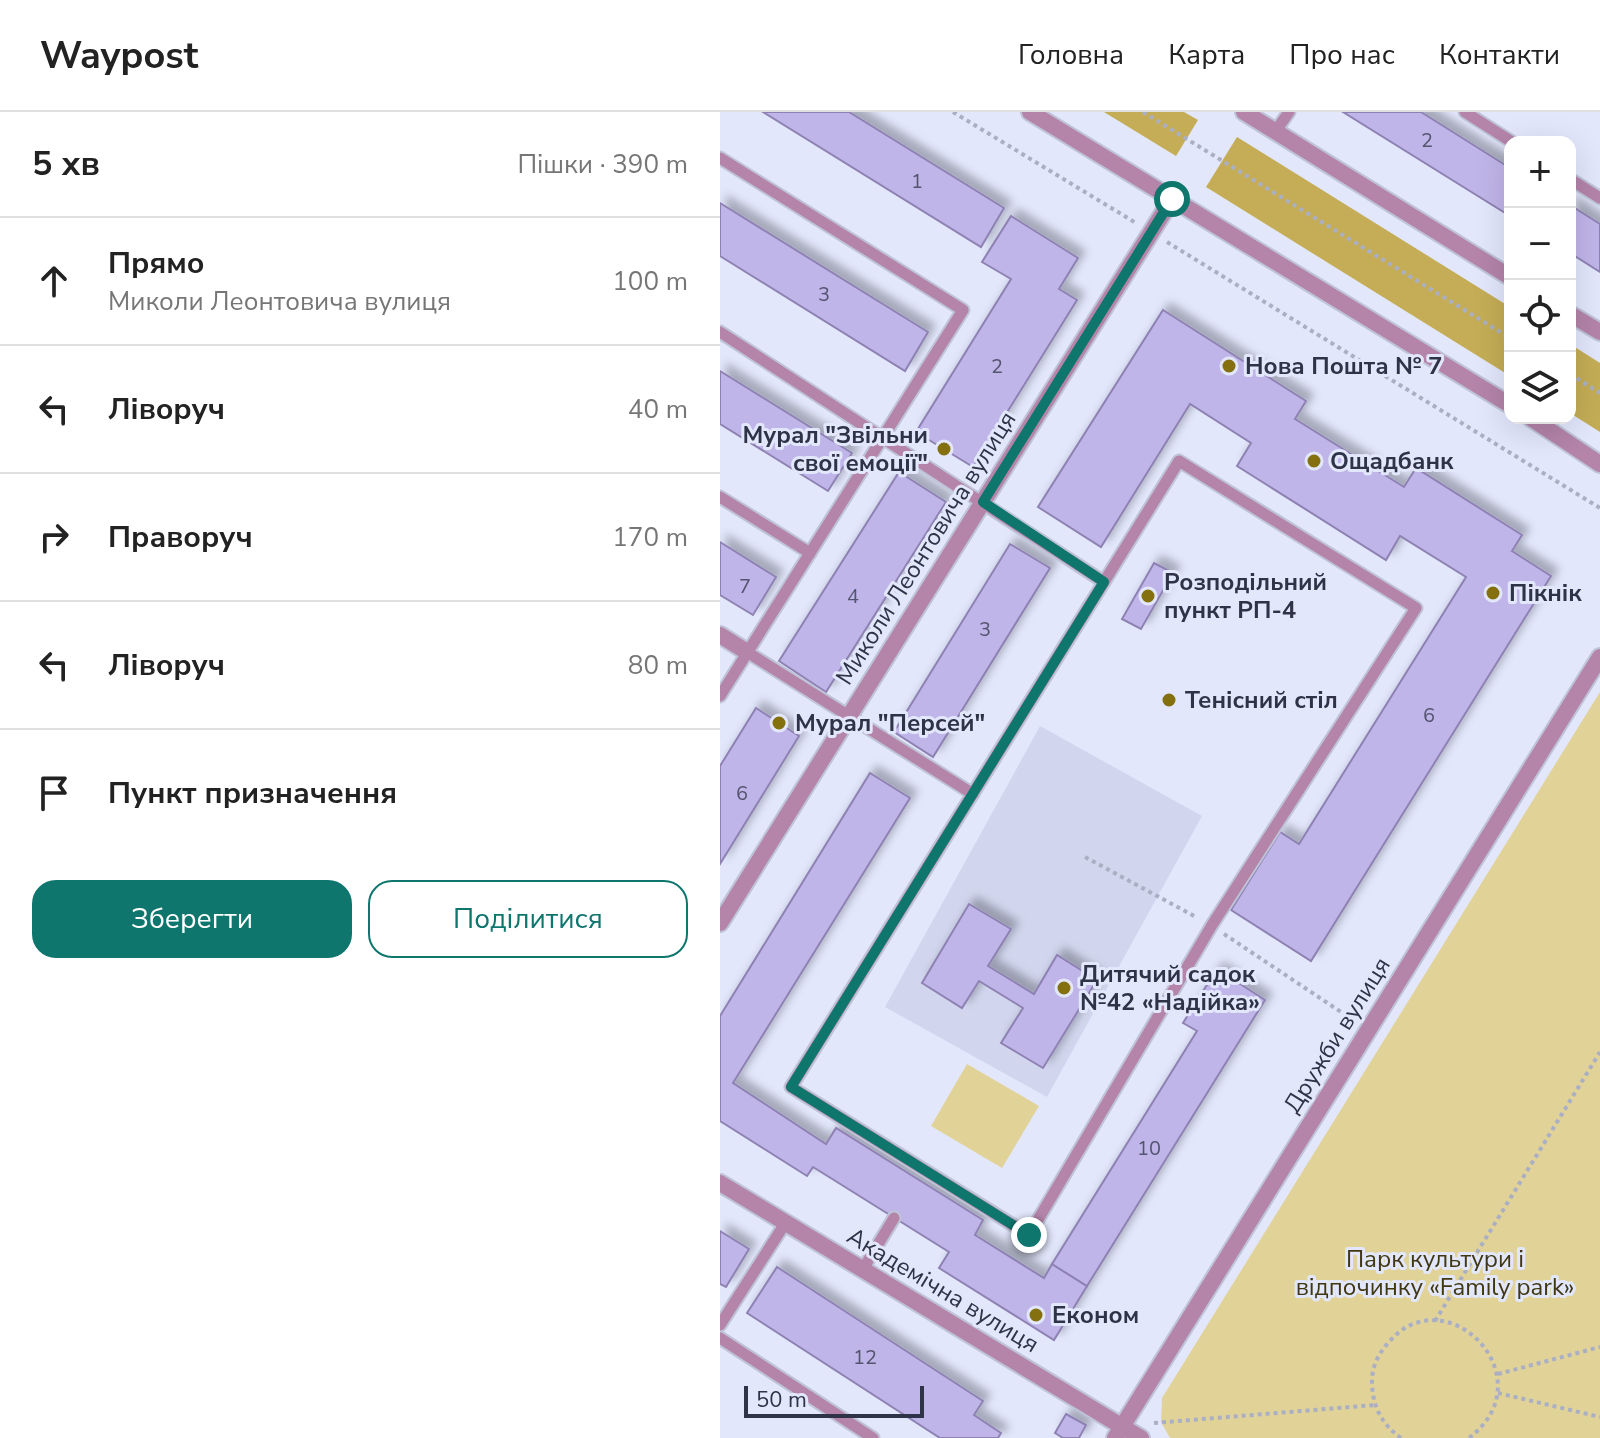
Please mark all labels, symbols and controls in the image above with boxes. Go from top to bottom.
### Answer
text: Waypost [40,30,198,81]
text: Головна [1018,36,1124,74]
text: Карта [1168,36,1245,74]
text: Про нас [1289,36,1395,74]
text: Контакти [1439,36,1560,74]
house number: 2 [1421,127,1433,154]
map controls [1504,136,1576,424]
button: + [1504,136,1576,208]
text: 5 хв [32,141,100,187]
text: Пішки · 390 m [517,147,688,182]
house number: 1 [911,168,923,195]
route start [1154,181,1190,217]
button: − [1504,208,1576,280]
text: Прямо [108,243,205,284]
icon: ahead [32,259,76,303]
text: 100 m [612,264,688,299]
button: locate [1504,280,1576,352]
house number: 3 [818,281,830,308]
text: Миколи Леонтовича вулиця [108,284,451,319]
place label: Нова Пошта № 7 [1245,350,1442,382]
button: layers [1504,352,1576,424]
house number: 2 [991,353,1003,380]
marker: Нова Пошта № 7 [1220,357,1238,375]
icon: left [32,387,76,431]
text: Ліворуч [108,389,225,430]
text: 40 m [628,392,688,427]
street label: Миколи Леонтовича вулиця [829,405,1023,691]
place label: Мурал "Звільни свої емоції" [742,419,928,479]
marker: Мурал "Звільни свої емоції" [935,440,953,458]
place label: Ощадбанк [1330,445,1454,477]
marker: Ощадбанк [1305,452,1323,470]
icon: right [32,515,76,559]
text: Праворуч [108,517,253,558]
text: 170 m [612,520,688,555]
place label: Розподільний пункт РП-4 [1164,566,1327,626]
house number: 7 [739,573,751,600]
place label: Пікнік [1509,577,1582,609]
house number: 4 [847,583,859,610]
marker: Пікнік [1484,584,1502,602]
marker: Розподільний пункт РП-4 [1139,587,1157,605]
house number: 3 [979,616,991,643]
icon: left [32,643,76,687]
text: Ліворуч [108,645,225,686]
text: 80 m [628,648,688,683]
place label: Тенісний стіл [1185,684,1338,716]
marker: Тенісний стіл [1160,691,1178,709]
house number: 6 [1423,702,1435,729]
place label: Мурал "Персей" [795,707,985,739]
marker: Мурал "Персей" [770,714,788,732]
icon: arrive [32,771,76,815]
text: Пункт призначення [108,773,397,814]
house number: 6 [736,780,748,807]
button: Зберегти [32,880,352,958]
button: Поділитися [368,880,688,958]
street label: Дружби вулиця [1276,951,1398,1119]
place label: Дитячий садок №42 «Надійка» [1080,958,1260,1018]
marker: Дитячий садок №42 «Надійка» [1055,979,1073,997]
house number: 10 [1137,1135,1161,1162]
route end [1011,1217,1047,1253]
street label: Академічна вулиця [841,1220,1045,1360]
park label: Парк культури і відпочинку «Family park» [1296,1243,1574,1303]
place label: Економ [1052,1299,1139,1331]
marker: Економ [1027,1306,1045,1324]
house number: 12 [853,1344,877,1371]
scale bar [744,1382,924,1418]
text: 50 m [756,1385,807,1415]

